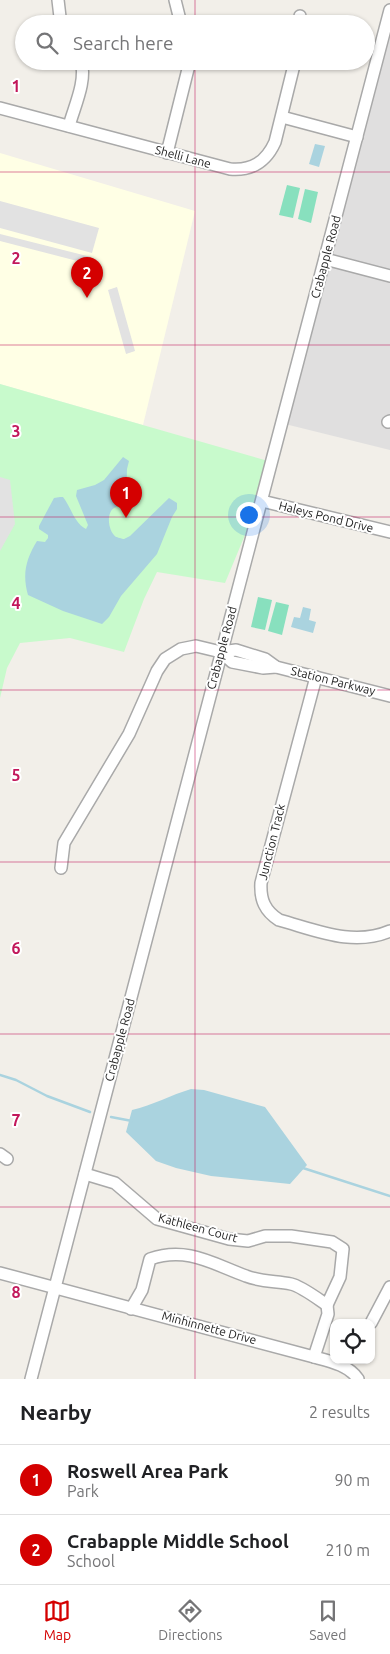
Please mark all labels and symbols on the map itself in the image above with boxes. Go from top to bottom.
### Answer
text: 1 [11,77,21,95]
street label: Shelli Lane [154,143,213,170]
street label: Crabapple Road [308,214,343,300]
text: 2 [11,249,21,267]
pin: 2 [71,257,103,298]
text: 3 [11,422,21,440]
pin: 1 [110,477,142,518]
street label: Haleys Pond Drive [277,498,375,535]
your location [236,502,262,528]
text: 4 [11,594,21,612]
street label: Crabapple Road [204,605,239,691]
street label: Station Parkway [290,664,377,697]
text: 5 [11,766,21,784]
street label: Junction Track [256,802,287,881]
text: 6 [11,939,21,957]
street label: Crabapple Road [102,997,137,1083]
text: 7 [11,1111,21,1129]
street label: Kathleen Court [157,1211,239,1244]
text: 8 [11,1283,21,1301]
street label: Minhinnette Drive [160,1309,258,1346]

